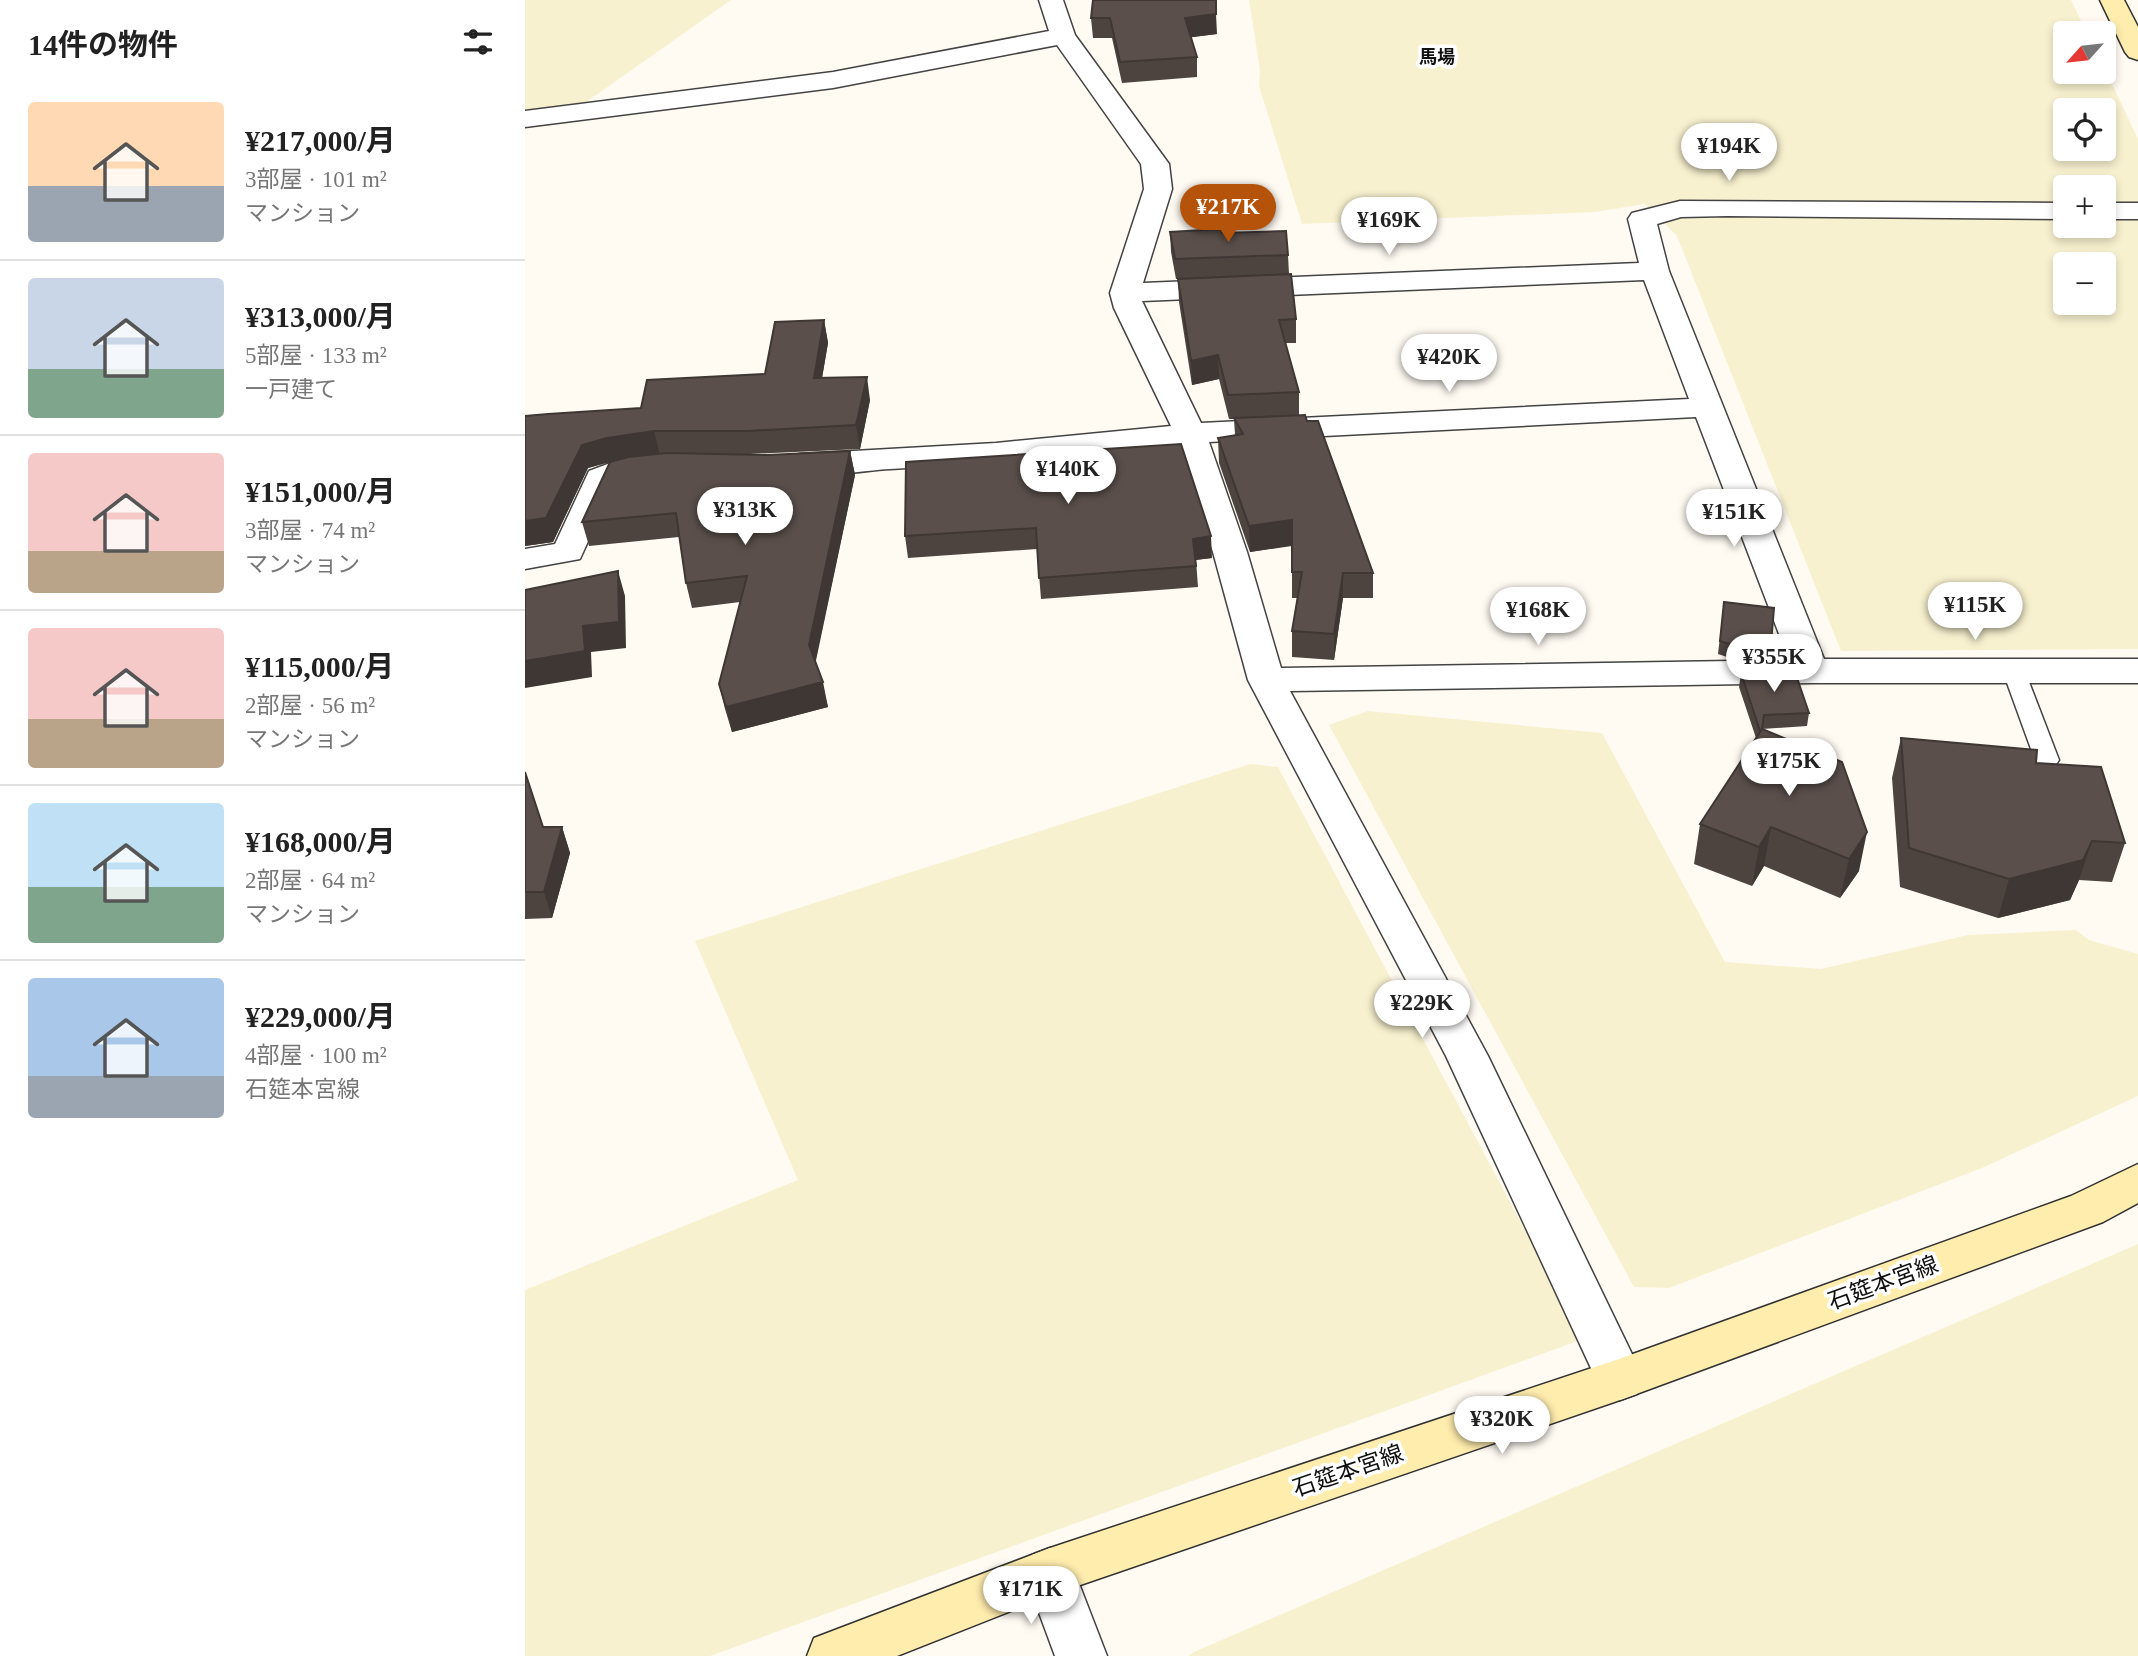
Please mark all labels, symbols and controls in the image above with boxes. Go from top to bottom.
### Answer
north arrow [2053,21,2116,84]
map controls [2053,21,2116,315]
icon: filters [459,23,497,61]
text: 14件の物件 [28,28,178,61]
district label: 馬場 [1419,47,1455,67]
button: locate [2053,98,2116,161]
text: ¥217,000/月 [245,124,396,157]
pin: ¥194K [1680,124,1778,183]
icon: home [84,130,168,214]
text: ¥194K [1697,133,1761,158]
text: 3部屋 · 101 m² [245,167,387,192]
button: + [2053,175,2116,238]
pin: ¥217K [1179,184,1277,244]
text: ¥217K [1196,194,1260,219]
pin: ¥169K [1340,198,1438,257]
text: マンション [245,201,360,226]
text: ¥169K [1357,207,1421,232]
button: − [2053,252,2116,315]
text: ¥313,000/月 [245,300,396,333]
icon: home [84,306,168,390]
pin: ¥420K [1400,334,1498,394]
text: 5部屋 · 133 m² [245,343,387,368]
text: ¥420K [1417,344,1481,369]
text: 一戸建て [245,377,337,402]
pin: ¥140K [1019,447,1117,506]
text: ¥140K [1036,456,1100,481]
text: ¥151,000/月 [245,475,396,508]
icon: home [84,481,168,565]
pin: ¥313K [696,488,794,547]
pin: ¥151K [1685,490,1783,549]
text: ¥313K [713,497,777,522]
text: ¥151K [1702,499,1766,524]
text: 3部屋 · 74 m² [245,518,375,543]
text: マンション [245,552,360,577]
pin: ¥115K [1926,582,2024,642]
pin: ¥168K [1489,588,1587,647]
text: ¥115K [1944,592,2006,617]
text: ¥168K [1506,597,1570,622]
pin: ¥355K [1725,634,1823,694]
text: ¥355K [1742,644,1806,669]
text: ¥115,000/月 [245,650,394,683]
icon: home [84,656,168,740]
text: 2部屋 · 56 m² [245,693,375,718]
text: マンション [245,727,360,752]
pin: ¥175K [1740,738,1838,798]
text: ¥175K [1757,748,1821,773]
text: ¥168,000/月 [245,825,396,858]
icon: home [84,831,168,915]
text: 2部屋 · 64 m² [245,868,375,893]
text: マンション [245,902,360,927]
pin: ¥229K [1373,981,1471,1040]
text: ¥229K [1390,990,1454,1015]
text: ¥229,000/月 [245,1000,396,1033]
icon: home [84,1006,168,1090]
text: 4部屋 · 100 m² [245,1043,387,1068]
text: 石筵本宮線 [245,1077,360,1102]
street label: 石筵本宮線 [1825,1252,1941,1314]
pin: ¥320K [1453,1396,1551,1456]
text: ¥320K [1470,1406,1534,1431]
street label: 石筵本宮線 [1290,1440,1406,1502]
pin: ¥171K [982,1566,1080,1626]
text: ¥171K [999,1576,1063,1601]

